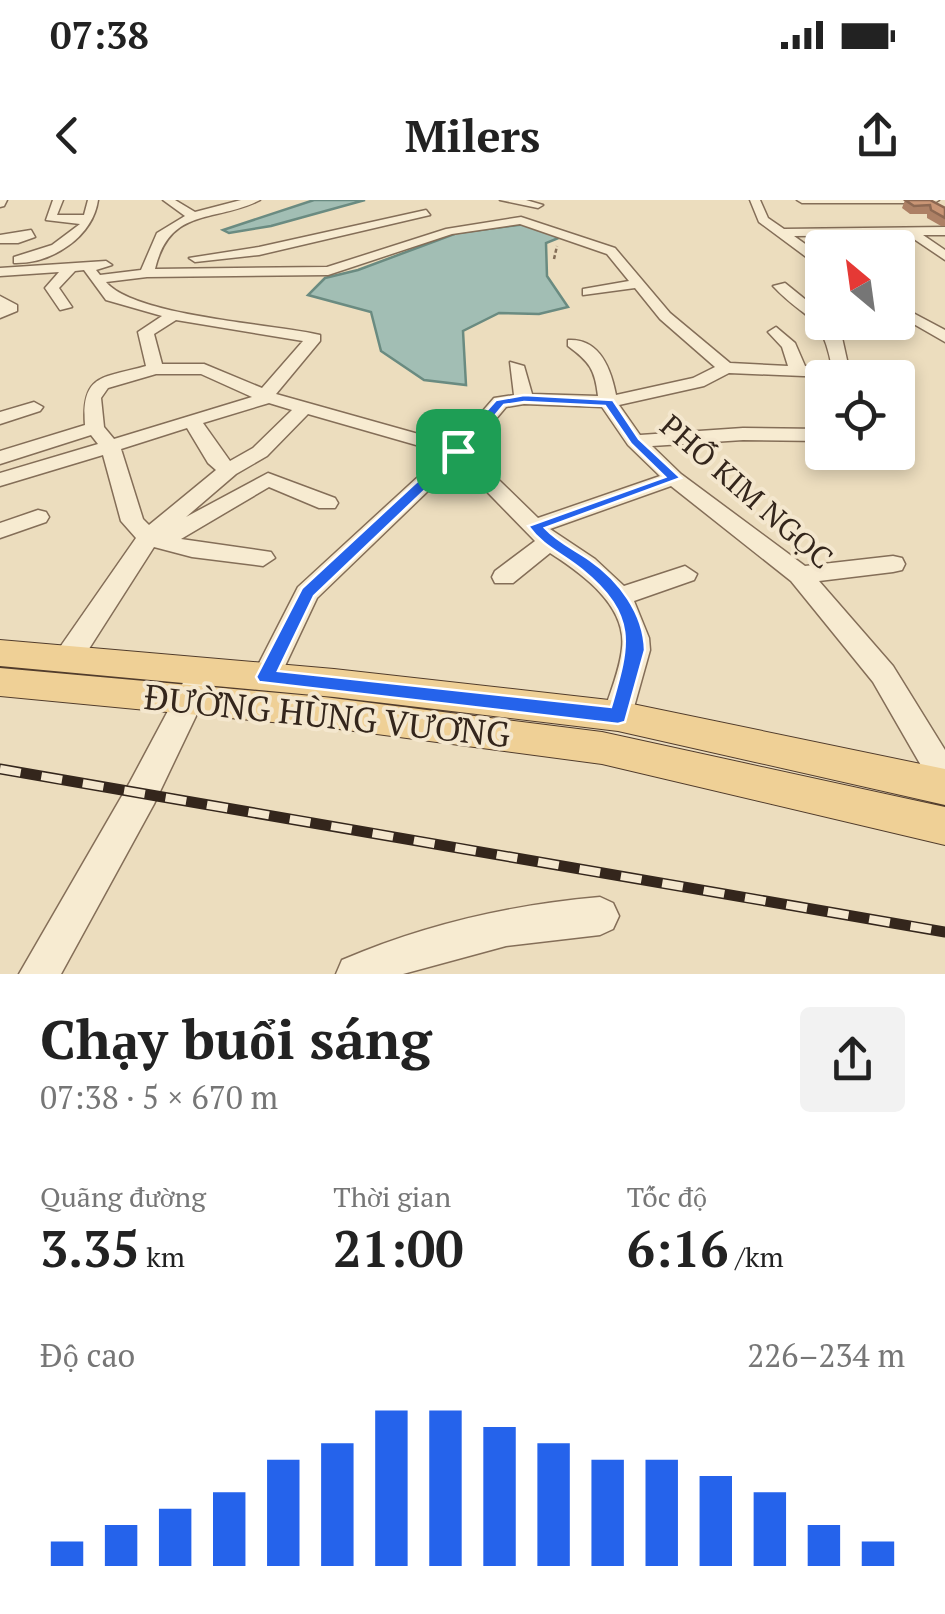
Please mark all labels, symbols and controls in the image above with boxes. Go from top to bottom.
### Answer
text: 07:38 [50,10,149,60]
text: Milers [405,105,540,165]
icon: back [40,108,95,163]
icon: share [850,108,905,163]
north arrow [805,230,915,340]
map controls [805,230,915,470]
button: locate [805,360,915,470]
street label: PHỐ KIM NGỌC [652,405,841,577]
pin [416,409,501,494]
icon: arrive [431,424,486,479]
street label: ĐƯỜNG HÙNG VƯƠNG [142,673,512,757]
text: Chạy buổi sáng [40,1002,432,1075]
button: share [800,1007,905,1112]
text: 07:38 · 5 × 670 m [40,1076,278,1118]
text: Quãng đường [40,1178,206,1215]
text: Thời gian [333,1178,451,1215]
text: Tốc độ [627,1178,707,1215]
text: 3.35 [40,1215,140,1281]
text: 21:00 [333,1215,463,1281]
text: 6:16 [627,1215,729,1281]
text: km [140,1238,185,1275]
text: /km [729,1238,784,1275]
text: Độ cao [40,1334,135,1376]
text: 226–234 m [747,1334,905,1376]

